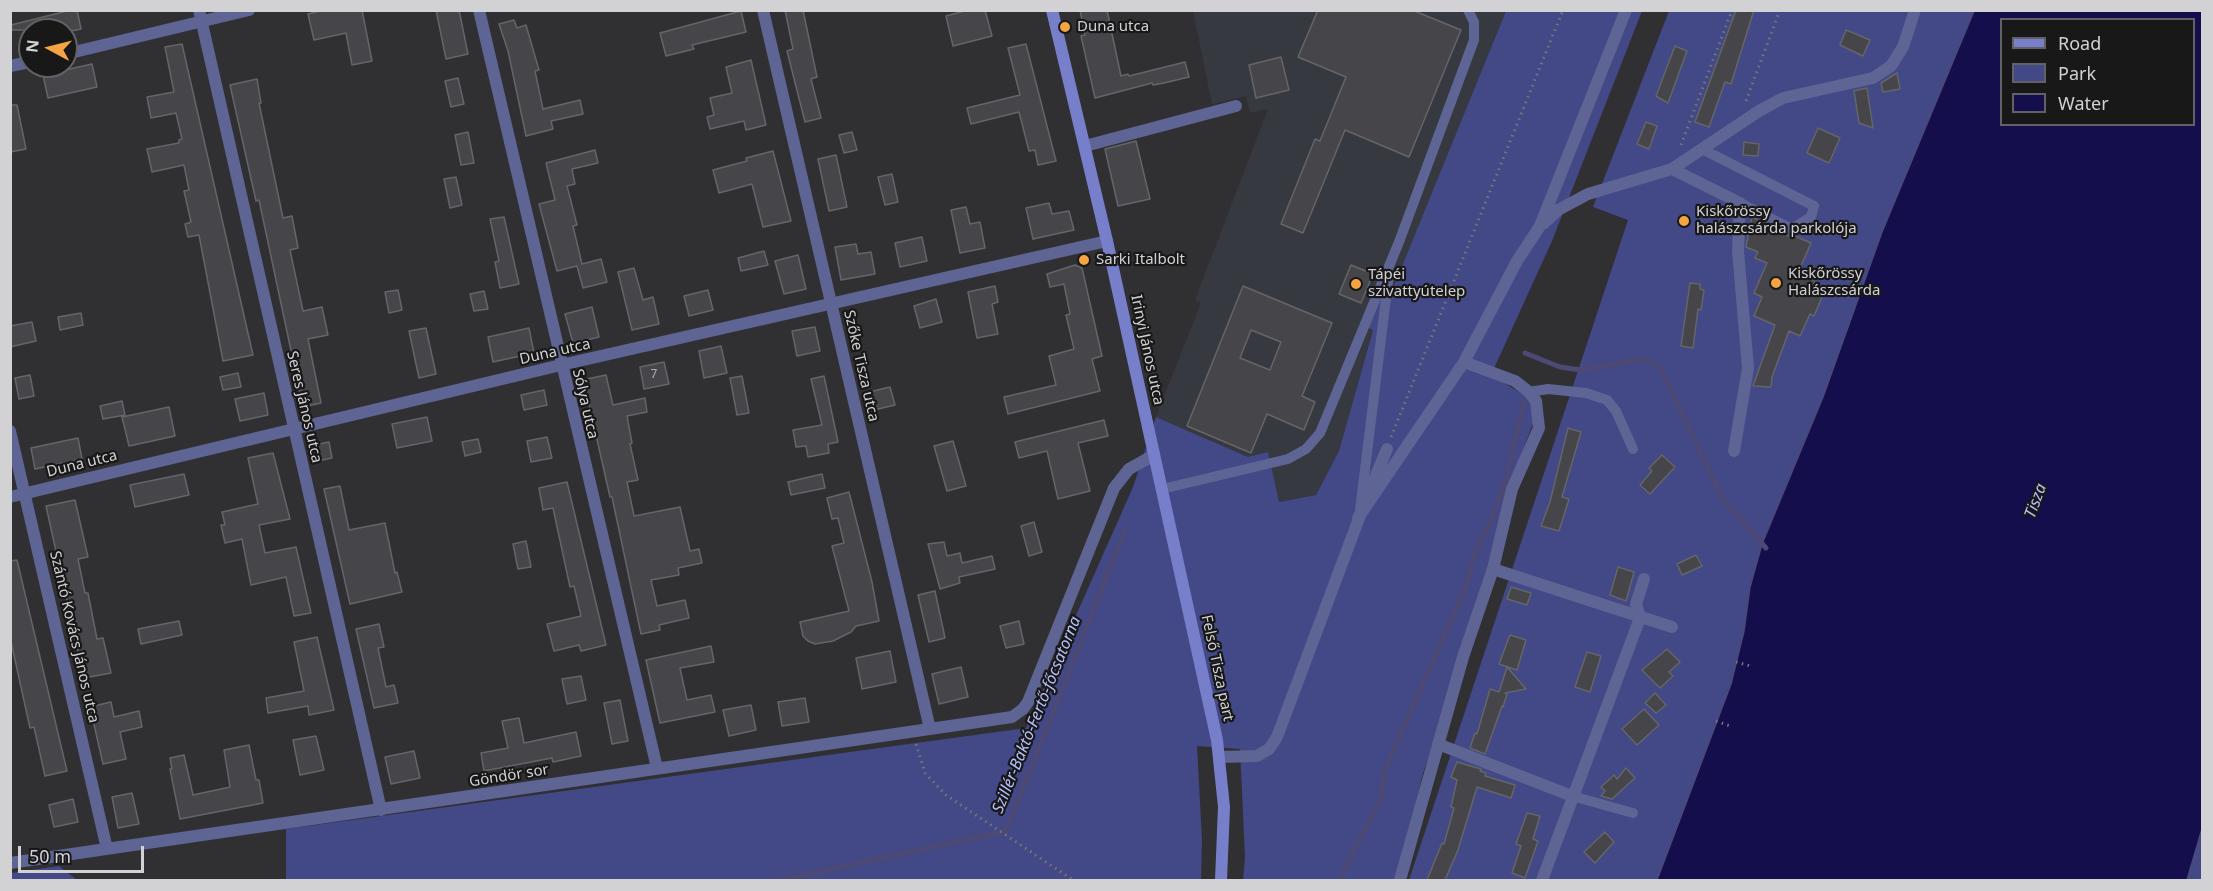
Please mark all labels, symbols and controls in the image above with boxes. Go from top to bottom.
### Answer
north arrow [18,18,78,78]
place label: Duna utca [1077,18,1149,36]
legend [2000,18,2195,126]
marker: Duna utca [1058,20,1072,34]
text: Road [2058,31,2101,55]
text: N [20,38,44,54]
text: Park [2058,61,2096,85]
text: Water [2058,91,2109,115]
place label: Kiskőrössy halászcsárda parkolója [1696,203,1857,238]
marker: Kiskőrössy halászcsárda parkolója [1677,214,1691,228]
place label: Sarki Italbolt [1096,251,1185,269]
marker: Sarki Italbolt [1077,253,1091,267]
place label: Kiskőrössy Halászcsárda [1788,265,1880,300]
place label: Tápéi szivattyútelep [1368,266,1465,301]
marker: Kiskőrössy Halászcsárda [1769,276,1783,290]
marker: Tápéi szivattyútelep [1349,277,1363,291]
street label: Irinyi János utca [1127,293,1167,407]
street label: Szőke Tisza utca [839,309,883,423]
street label: Duna utca [518,335,592,369]
street label: Seres János utca [282,349,326,465]
street label: Sólya utca [568,367,602,441]
house number: 7 [651,368,657,382]
street label: Duna utca [45,447,119,481]
water label: Tisza [2021,481,2051,521]
street label: Szántó Kovács János utca [45,549,103,725]
street label: Felső Tisza part [1197,613,1237,723]
water label: Szillér-Baktó-Fertő-főcsatorna [989,614,1085,816]
street label: Göndör sor [468,761,550,791]
scale bar [21,834,147,872]
text: 50 m [29,844,71,868]

